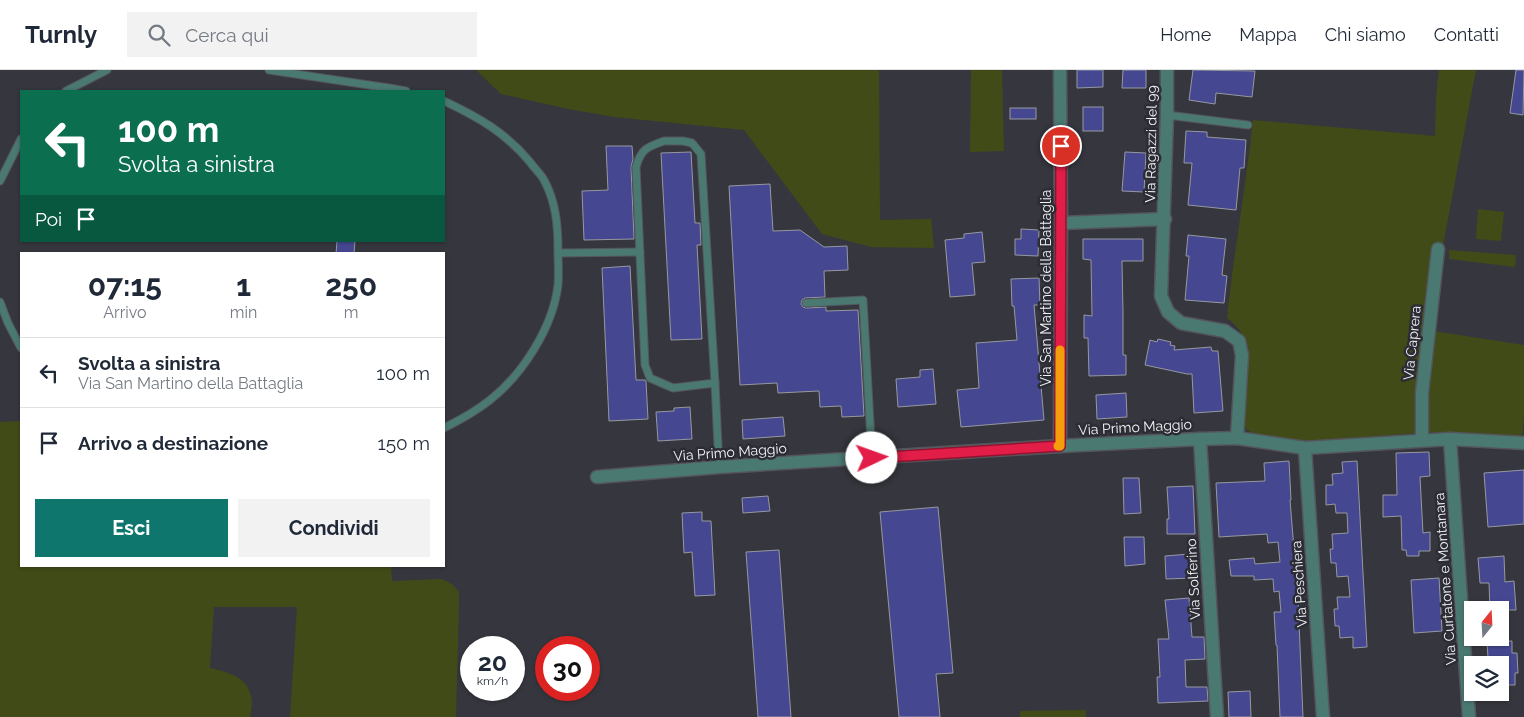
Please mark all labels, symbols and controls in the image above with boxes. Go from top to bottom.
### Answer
search box [127,12,477,57]
text: Turnly [25,20,97,49]
icon: search [145,21,173,49]
text: Cerca qui [185,24,269,46]
text: Home [1160,24,1211,45]
text: Mappa [1239,24,1297,45]
text: Chi siamo [1325,24,1406,45]
text: Contatti [1434,24,1499,45]
street label: Via Ragazzi del 99 [1142,85,1160,203]
text: 100 m [118,109,219,150]
icon: left [35,110,100,175]
pin [1040,125,1082,167]
icon: arrive [1047,132,1075,160]
text: Svolta a sinistra [118,151,275,177]
street label: Via San Martino della Battaglia [1038,190,1054,386]
icon: arrive [72,205,100,233]
text: Poi [35,208,62,230]
text: 07:15 [88,268,162,303]
text: 1 [236,268,251,303]
text: 250 [325,268,377,303]
text: Arrivo [103,303,147,322]
text: min [230,303,257,322]
text: m [344,303,359,322]
street label: Via Caprera [1400,305,1424,381]
text: Svolta a sinistra [78,352,220,374]
icon: left [35,359,63,387]
text: 100 m [376,362,430,384]
text: Via San Martino della Battaglia [78,374,303,393]
street label: Via Primo Maggio [1078,416,1192,438]
icon: arrive [35,429,63,457]
position arrow [845,431,897,483]
text: Arrivo a destinazione [78,432,268,454]
text: 150 m [378,432,430,454]
street label: Via Primo Maggio [673,440,787,464]
street label: Via Curtatone e Montanara [1431,492,1459,666]
button: Esci [35,499,228,557]
button: Condividi [238,499,430,557]
street label: Via Solferino [1183,538,1203,620]
street label: Via Peschiera [1288,540,1310,628]
north arrow [1464,601,1509,646]
map controls [1464,601,1509,701]
speed limit sign: 30 [535,636,600,701]
text: 20 [478,647,507,677]
button: layers [1464,656,1509,701]
text: km/h [477,674,508,688]

